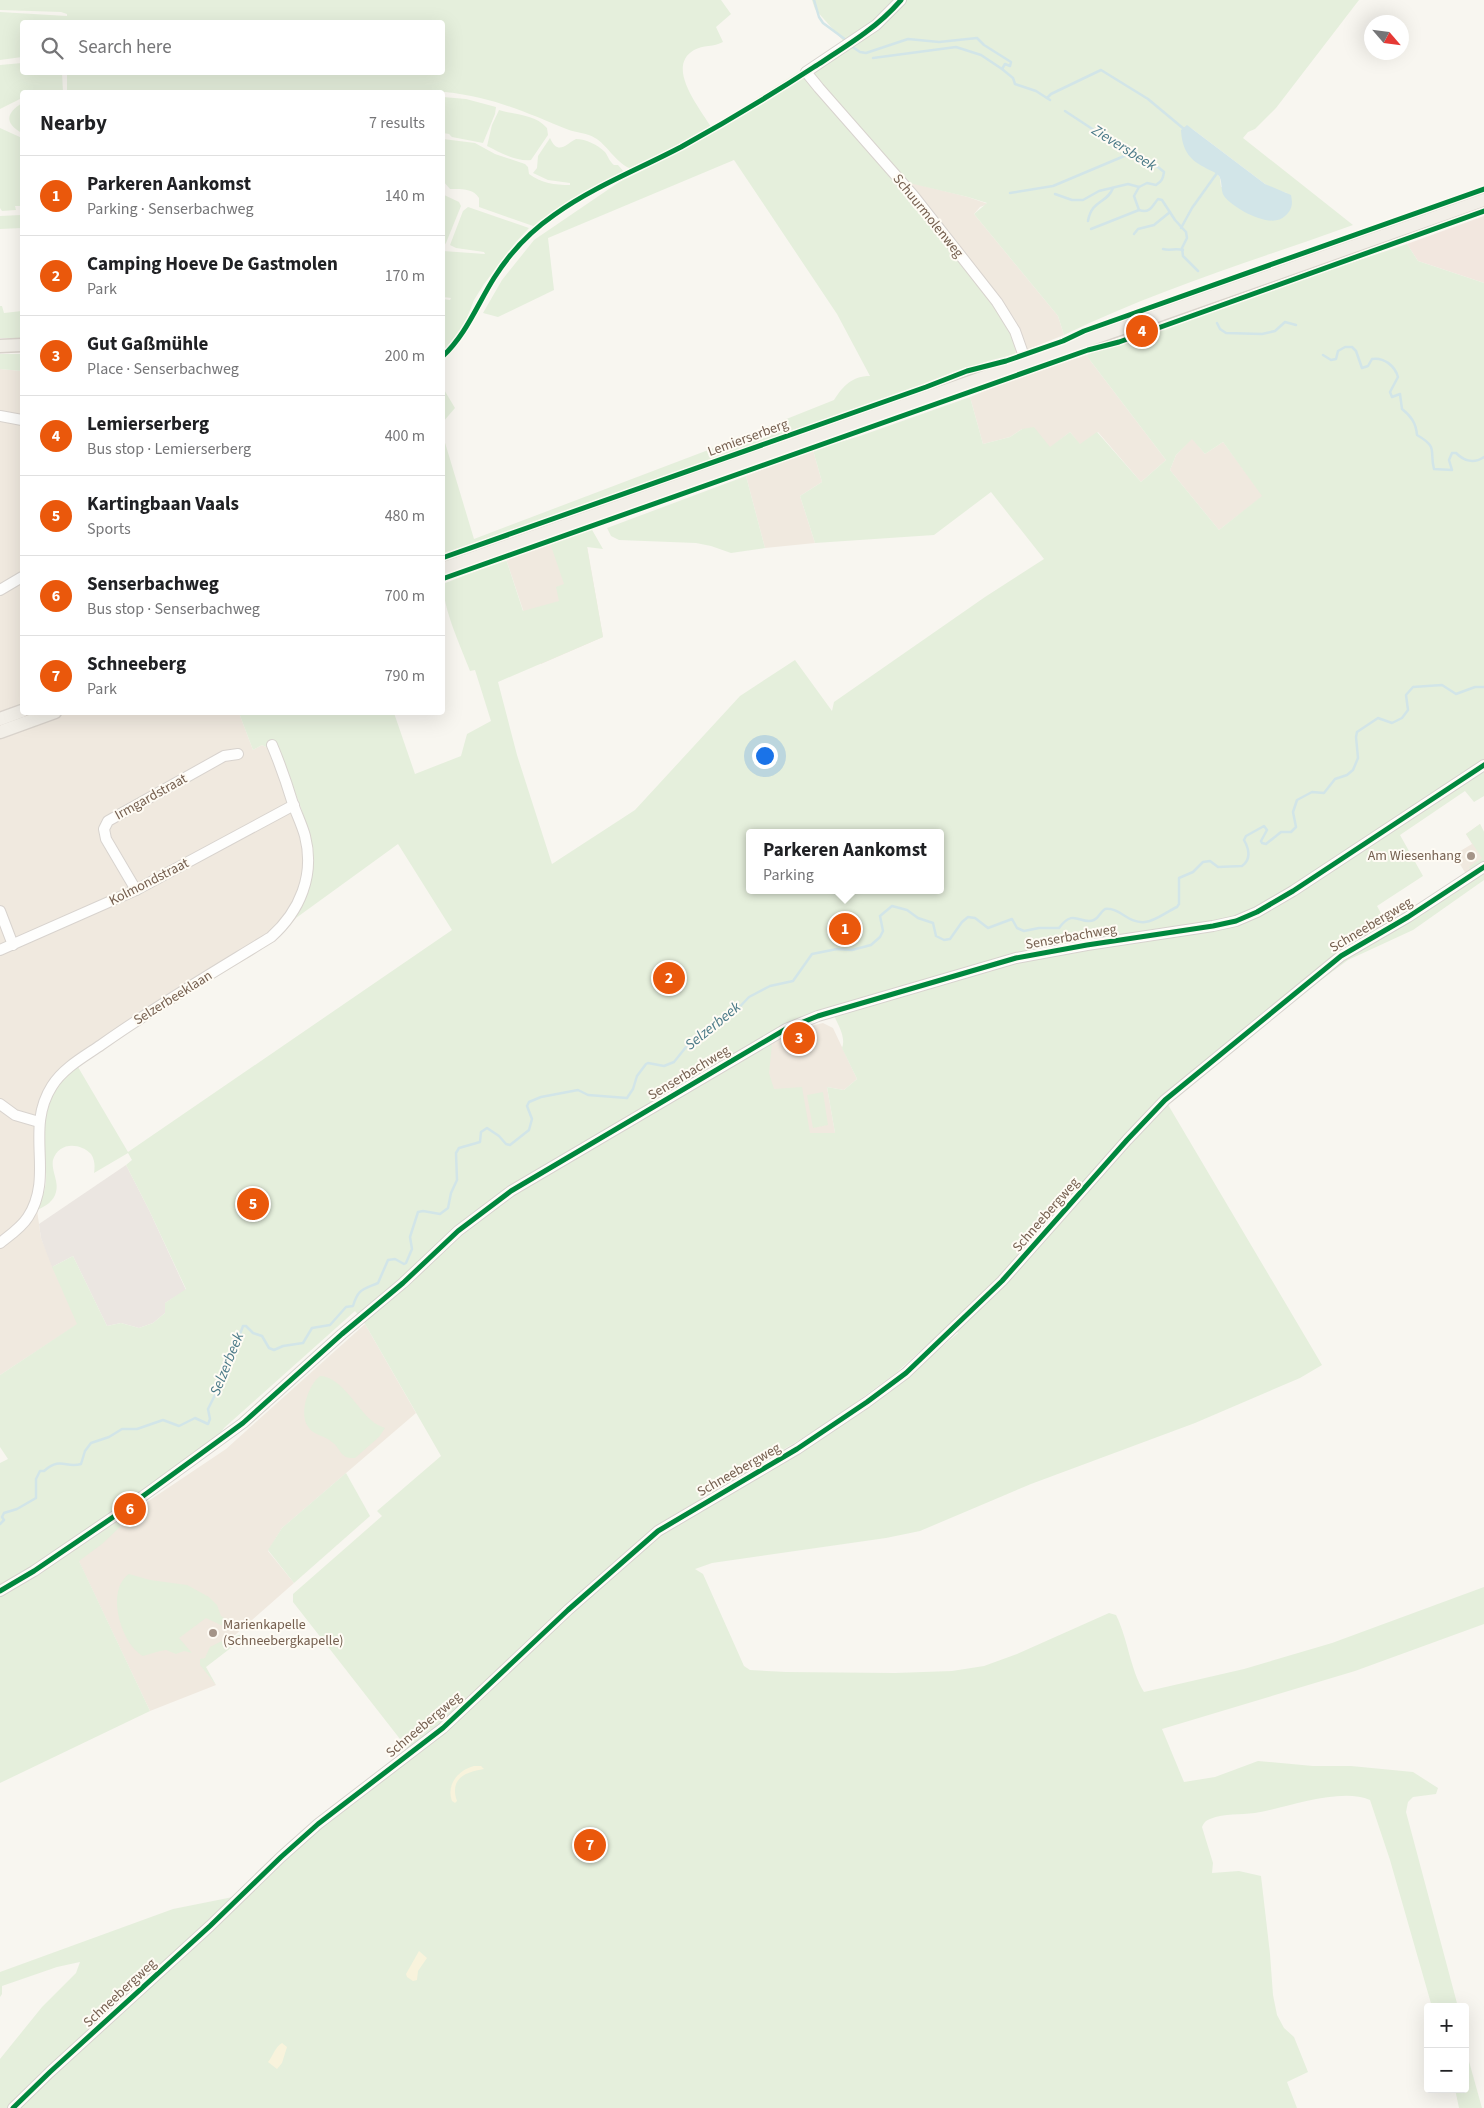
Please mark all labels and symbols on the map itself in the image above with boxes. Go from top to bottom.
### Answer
north arrow [1364,15,1409,60]
water label: Zieversbeek [1087,119,1161,177]
street label: Schuurmolenweg [888,170,968,262]
pin: 4 [1126,312,1158,350]
street label: Lemierserberg [705,414,791,462]
your location [752,743,778,769]
street label: Irmgardstraat [111,769,191,825]
place label: Am Wiesenhang [1368,846,1461,866]
marker: Am Wiesenhang [1465,850,1477,862]
street label: Kolmondstraat [106,853,193,911]
street label: Schneebergweg [1326,892,1416,958]
pin: 1 [829,910,861,948]
street label: Senserbachweg [1024,919,1118,955]
pin: 2 [653,959,685,997]
street label: Selzerbeeklaan [130,966,216,1030]
water label: Selzerbeek [681,996,746,1055]
pin: 3 [783,1019,815,1057]
street label: Senserbachweg [644,1041,734,1105]
street label: Schneebergweg [1008,1173,1084,1257]
pin: 5 [237,1185,269,1223]
water label: Selzerbeek [205,1328,249,1399]
street label: Schneebergweg [694,1438,784,1502]
pin: 6 [114,1490,146,1528]
place label: Marienkapelle (Schneebergkapelle) [223,1615,344,1651]
marker: Marienkapelle (Schneebergkapelle) [207,1627,219,1639]
street label: Schneebergweg [382,1687,466,1763]
pin: 7 [574,1826,606,1864]
street label: Schneebergweg [79,1954,161,2032]

